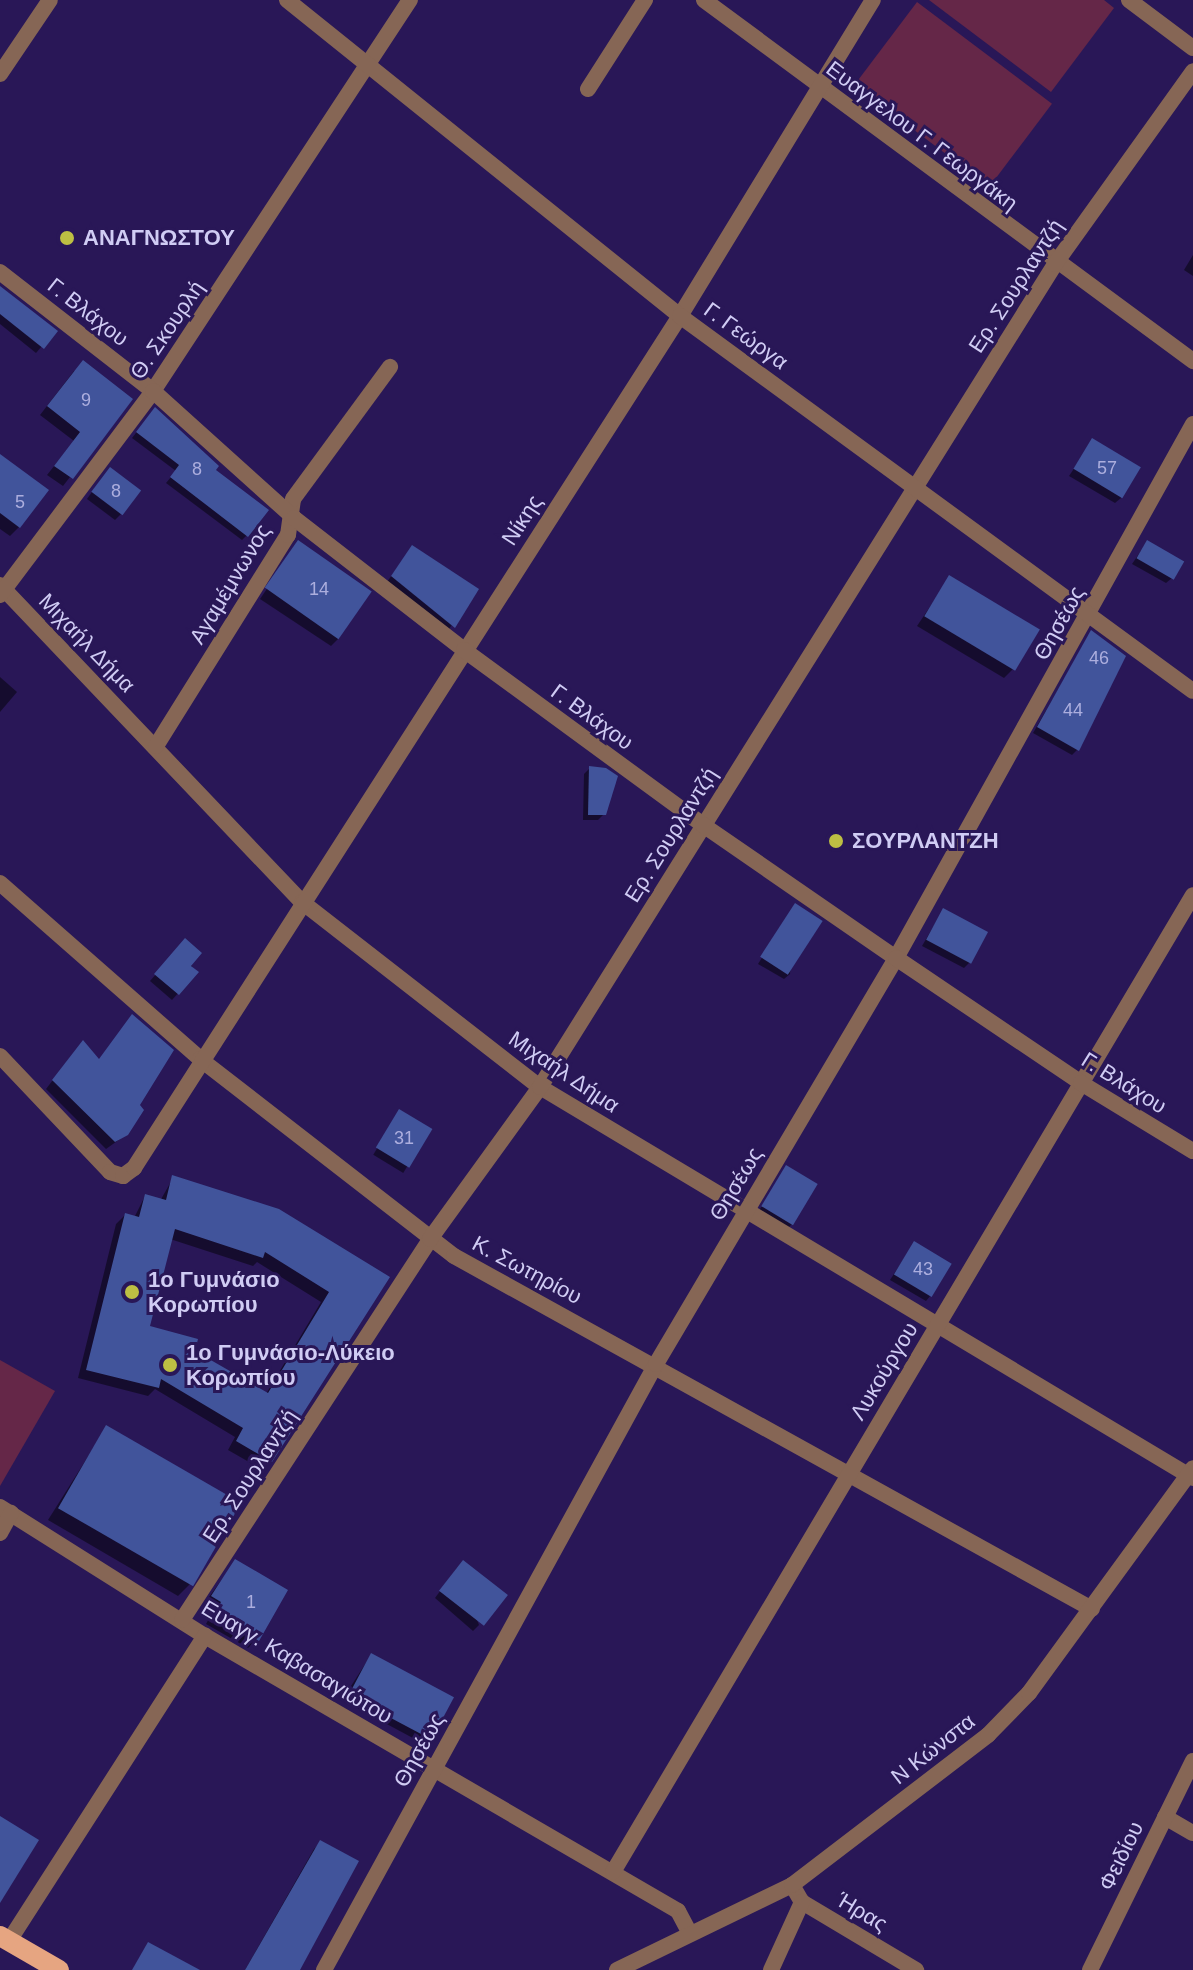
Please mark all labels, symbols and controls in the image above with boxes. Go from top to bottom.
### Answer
street label: Ευαγγελου Γ. Γεωργάκη [821,55,1023,217]
street label: Ερ. Σουρλαντζή [963,214,1069,358]
place label: ΑΝΑΓΝΩΣΤΟΥ [83,225,235,251]
marker: ΑΝΑΓΝΩΣΤΟΥ [58,229,76,247]
street label: Γ. Βλάχου [42,272,134,352]
street label: Θ. Σκουρλή [124,276,210,384]
street label: Γ. Γεώργα [699,297,793,375]
house number: 9 [81,389,91,411]
house number: 57 [1097,457,1117,479]
house number: 8 [192,458,202,480]
house number: 8 [111,480,121,502]
street label: Νίκης [496,490,548,550]
house number: 5 [15,491,25,513]
street label: Αγαμέμνωνος [184,519,276,649]
house number: 14 [309,578,329,600]
street label: Θησέως [1028,581,1090,665]
street label: Μιχαήλ Δήμα [33,588,141,698]
house number: 46 [1089,647,1109,669]
street label: Γ. Βλάχου [546,678,638,756]
house number: 44 [1063,699,1083,721]
street label: Ερ. Σουρλαντζή [619,763,723,907]
place label: ΣΟΥΡΛΑΝΤΖΗ [852,828,999,854]
marker: ΣΟΥΡΛΑΝΤΖΗ [827,832,845,850]
street label: Μιχαήλ Δήμα [503,1025,625,1119]
street label: Γ. Βλάχου [1077,1047,1171,1119]
house number: 31 [394,1127,414,1149]
street label: Θησέως [704,1143,768,1225]
street label: Κ. Σωτηρίου [468,1230,586,1310]
house number: 43 [913,1258,933,1280]
place label: 1ο Γυμνάσιο Κορωπίου [148,1266,280,1318]
marker: 1ο Γυμνάσιο Κορωπίου [123,1283,141,1301]
street label: Λυκούργου [844,1317,924,1425]
place label: 1ο Γυμνάσιο-Λύκειο Κορωπίου [186,1339,395,1390]
marker: 1ο Γυμνάσιο-Λύκειο Κορωπίου [161,1356,179,1374]
street label: Ερ. Σουρλαντζή [197,1404,303,1548]
house number: 1 [246,1591,256,1613]
street label: Ευαγγ. Καβασαγιώτου [197,1595,397,1729]
street label: Θησέως [388,1708,450,1792]
street label: Ν Κώνστα [886,1708,980,1790]
street label: Φειδίου [1093,1817,1149,1895]
street label: Ήρας [832,1887,892,1937]

